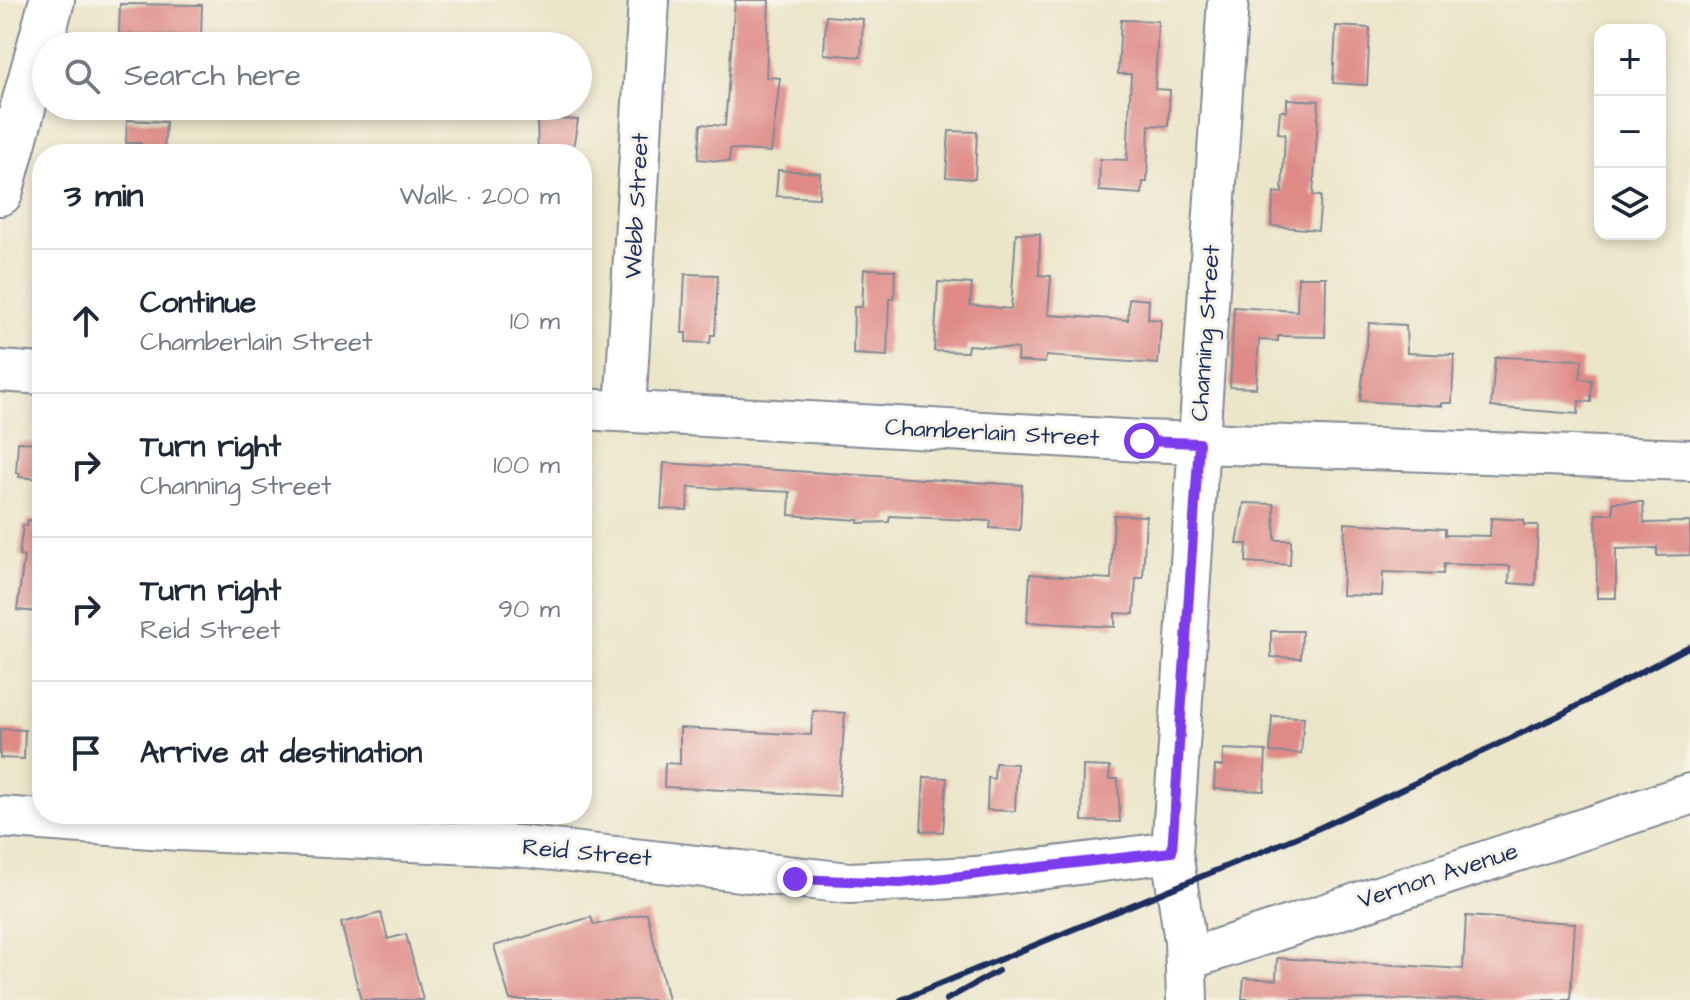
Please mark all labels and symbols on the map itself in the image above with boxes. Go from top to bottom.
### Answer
street label: Webb Street [616,132,658,280]
street label: Channing Street [1183,243,1230,422]
street label: Chamberlain Street [884,410,1100,456]
route start [1124,423,1160,459]
street label: Reid Street [521,830,653,876]
street label: Vernon Avenue [1354,834,1522,918]
route end [777,861,813,897]

